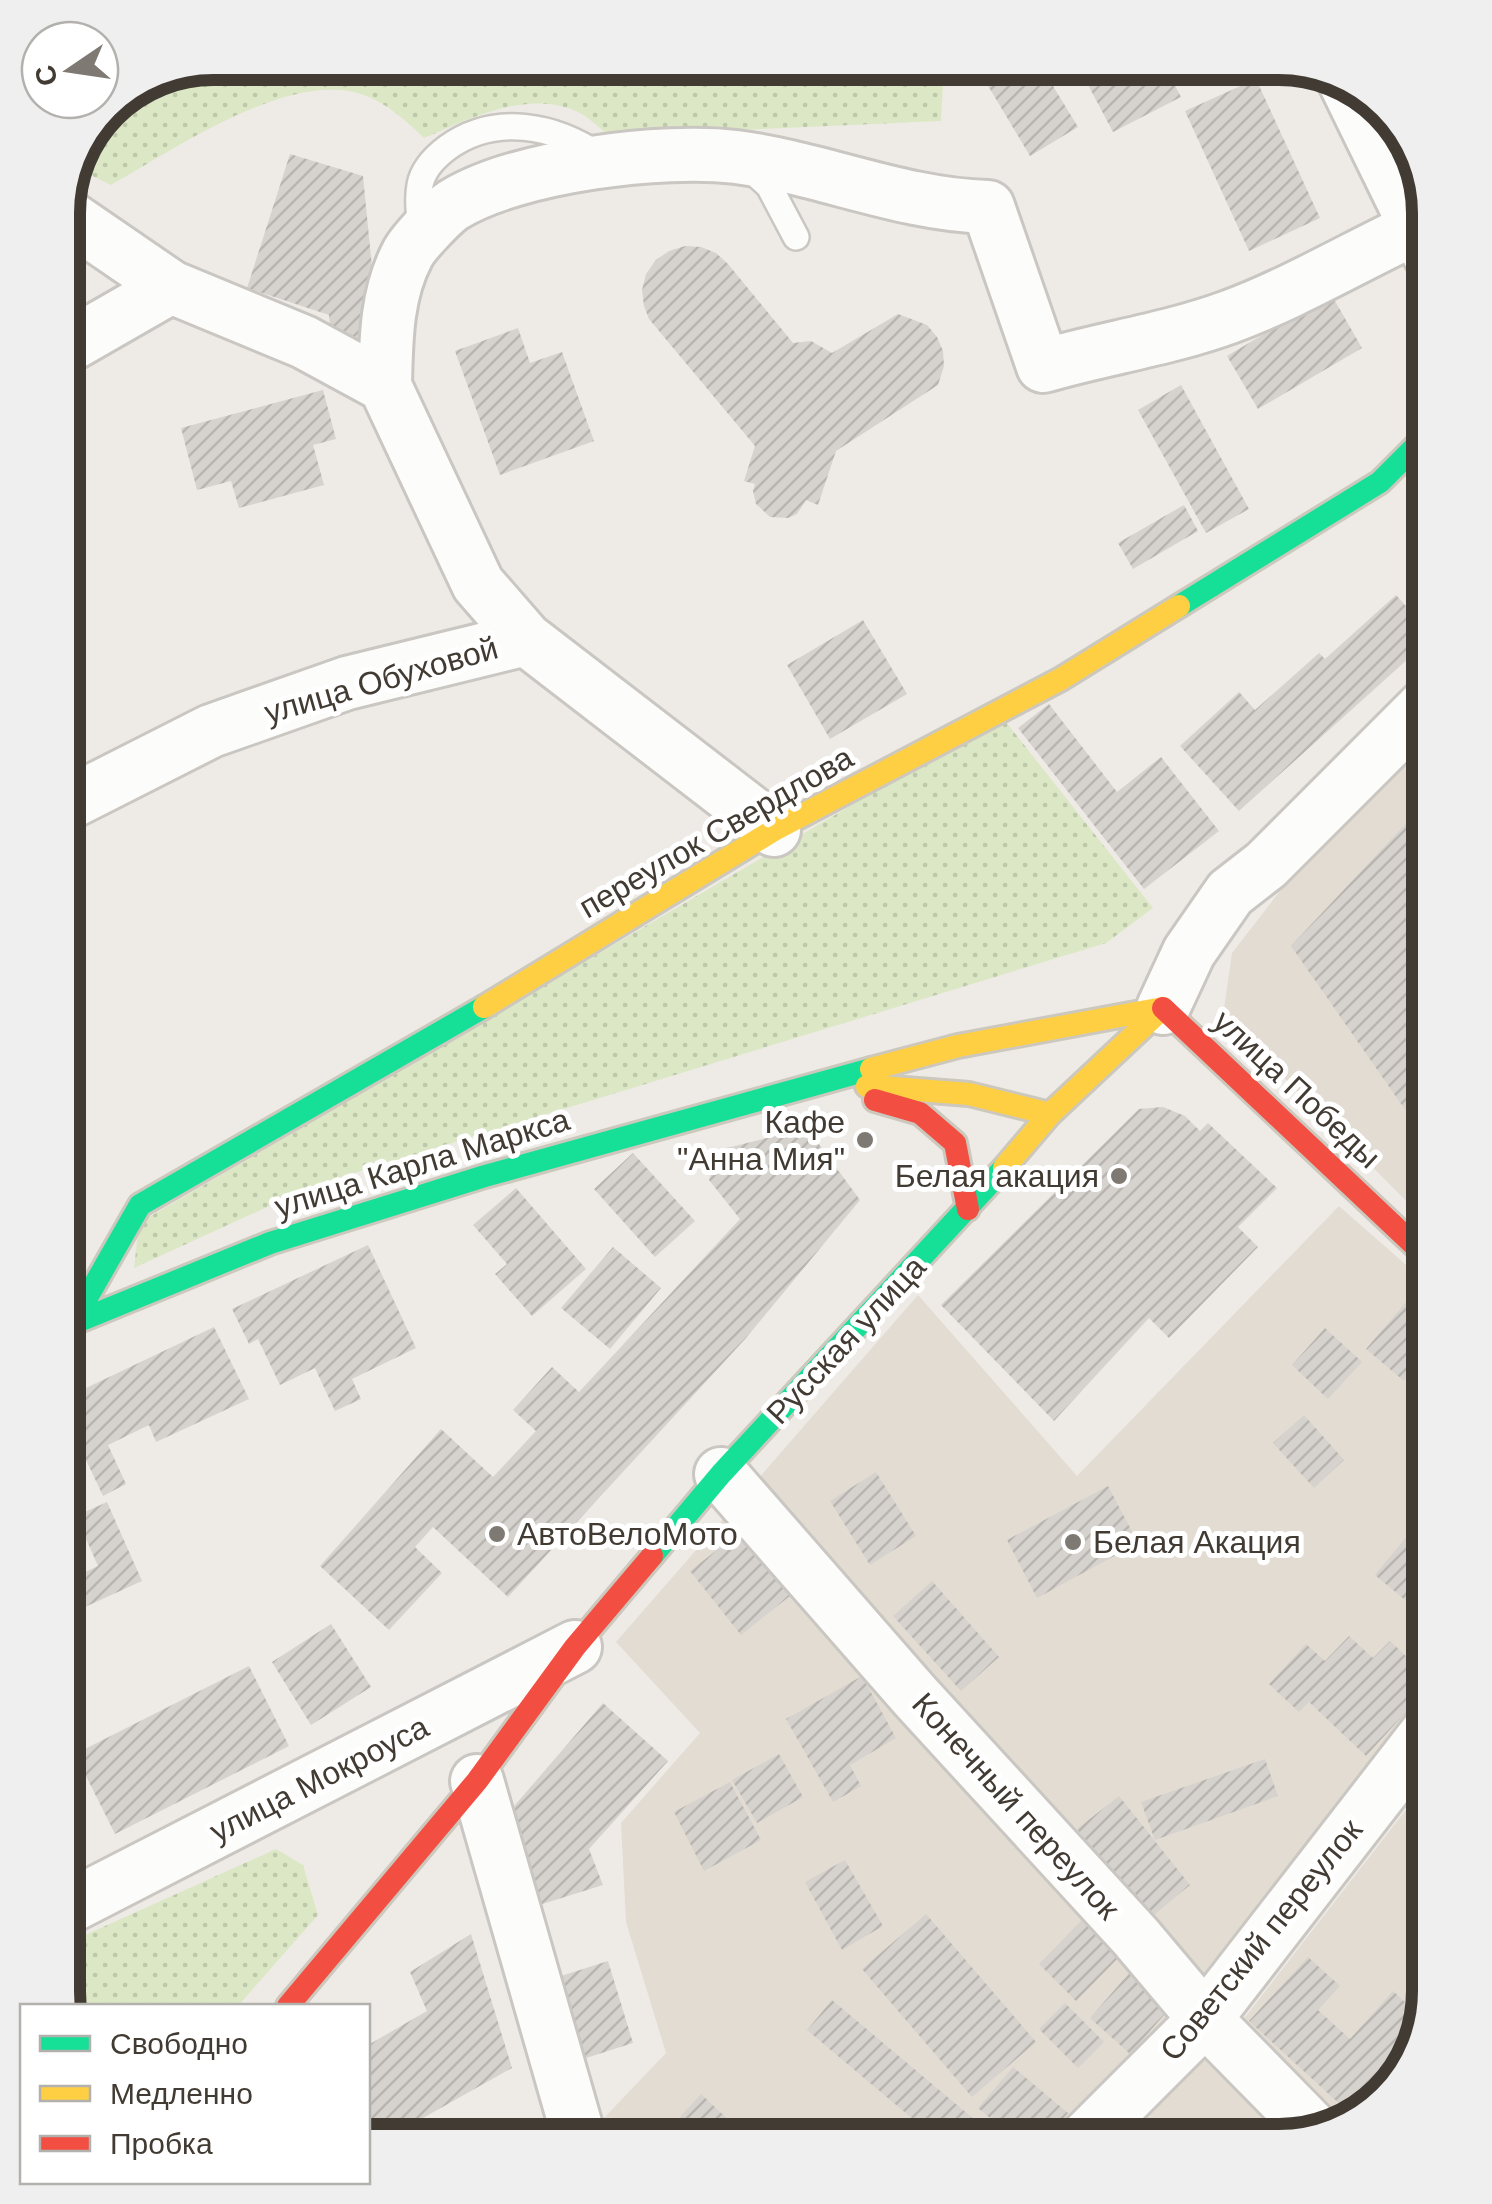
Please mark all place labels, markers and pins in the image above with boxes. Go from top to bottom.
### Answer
place label: Кафе "Анна Мия" [677,1104,845,1177]
marker: Кафе "Анна Мия" [854,1129,876,1151]
place label: Белая акация [895,1158,1099,1194]
marker: Белая акация [1108,1165,1130,1187]
place label: АвтоВелоМото [517,1516,738,1552]
marker: АвтоВелоМото [486,1523,508,1545]
place label: Белая Акация [1093,1524,1301,1560]
marker: Белая Акация [1062,1531,1084,1553]

